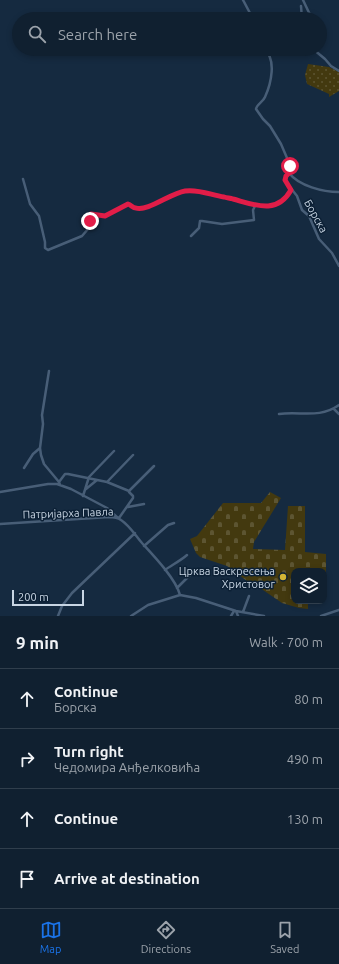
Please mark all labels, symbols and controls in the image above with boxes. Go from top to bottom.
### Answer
search box [12,12,327,56]
icon: search [26,23,48,45]
text: Search here [58,26,137,43]
route start [281,157,299,175]
street label: Борска [302,197,330,235]
route end [81,212,99,230]
street label: Патријарха Павла [22,505,114,521]
place label: Црква Васкресења Христовог [179,565,276,590]
map controls [291,568,327,604]
button: layers [291,568,327,604]
marker: Црква Васкресења Христовог [278,572,288,582]
scale bar [12,588,84,607]
text: 200 m [18,591,49,603]
text: 9 min [16,633,59,652]
text: Walk · 700 m [249,635,323,649]
text: Continue [54,683,118,700]
icon: ahead [16,688,38,710]
text: 80 m [294,692,323,706]
text: Борска [54,700,97,714]
text: Turn right [54,743,124,760]
icon: right [16,748,38,770]
text: 490 m [287,752,323,766]
text: Чедомира Анђелковића [54,760,200,774]
icon: ahead [16,808,38,830]
text: Continue [54,810,118,827]
text: 130 m [287,812,323,826]
icon: arrive [16,868,38,890]
text: Arrive at destination [54,870,200,887]
tab: Map [40,919,62,955]
tab: Directions [141,919,191,955]
tab: Saved [270,919,299,955]

